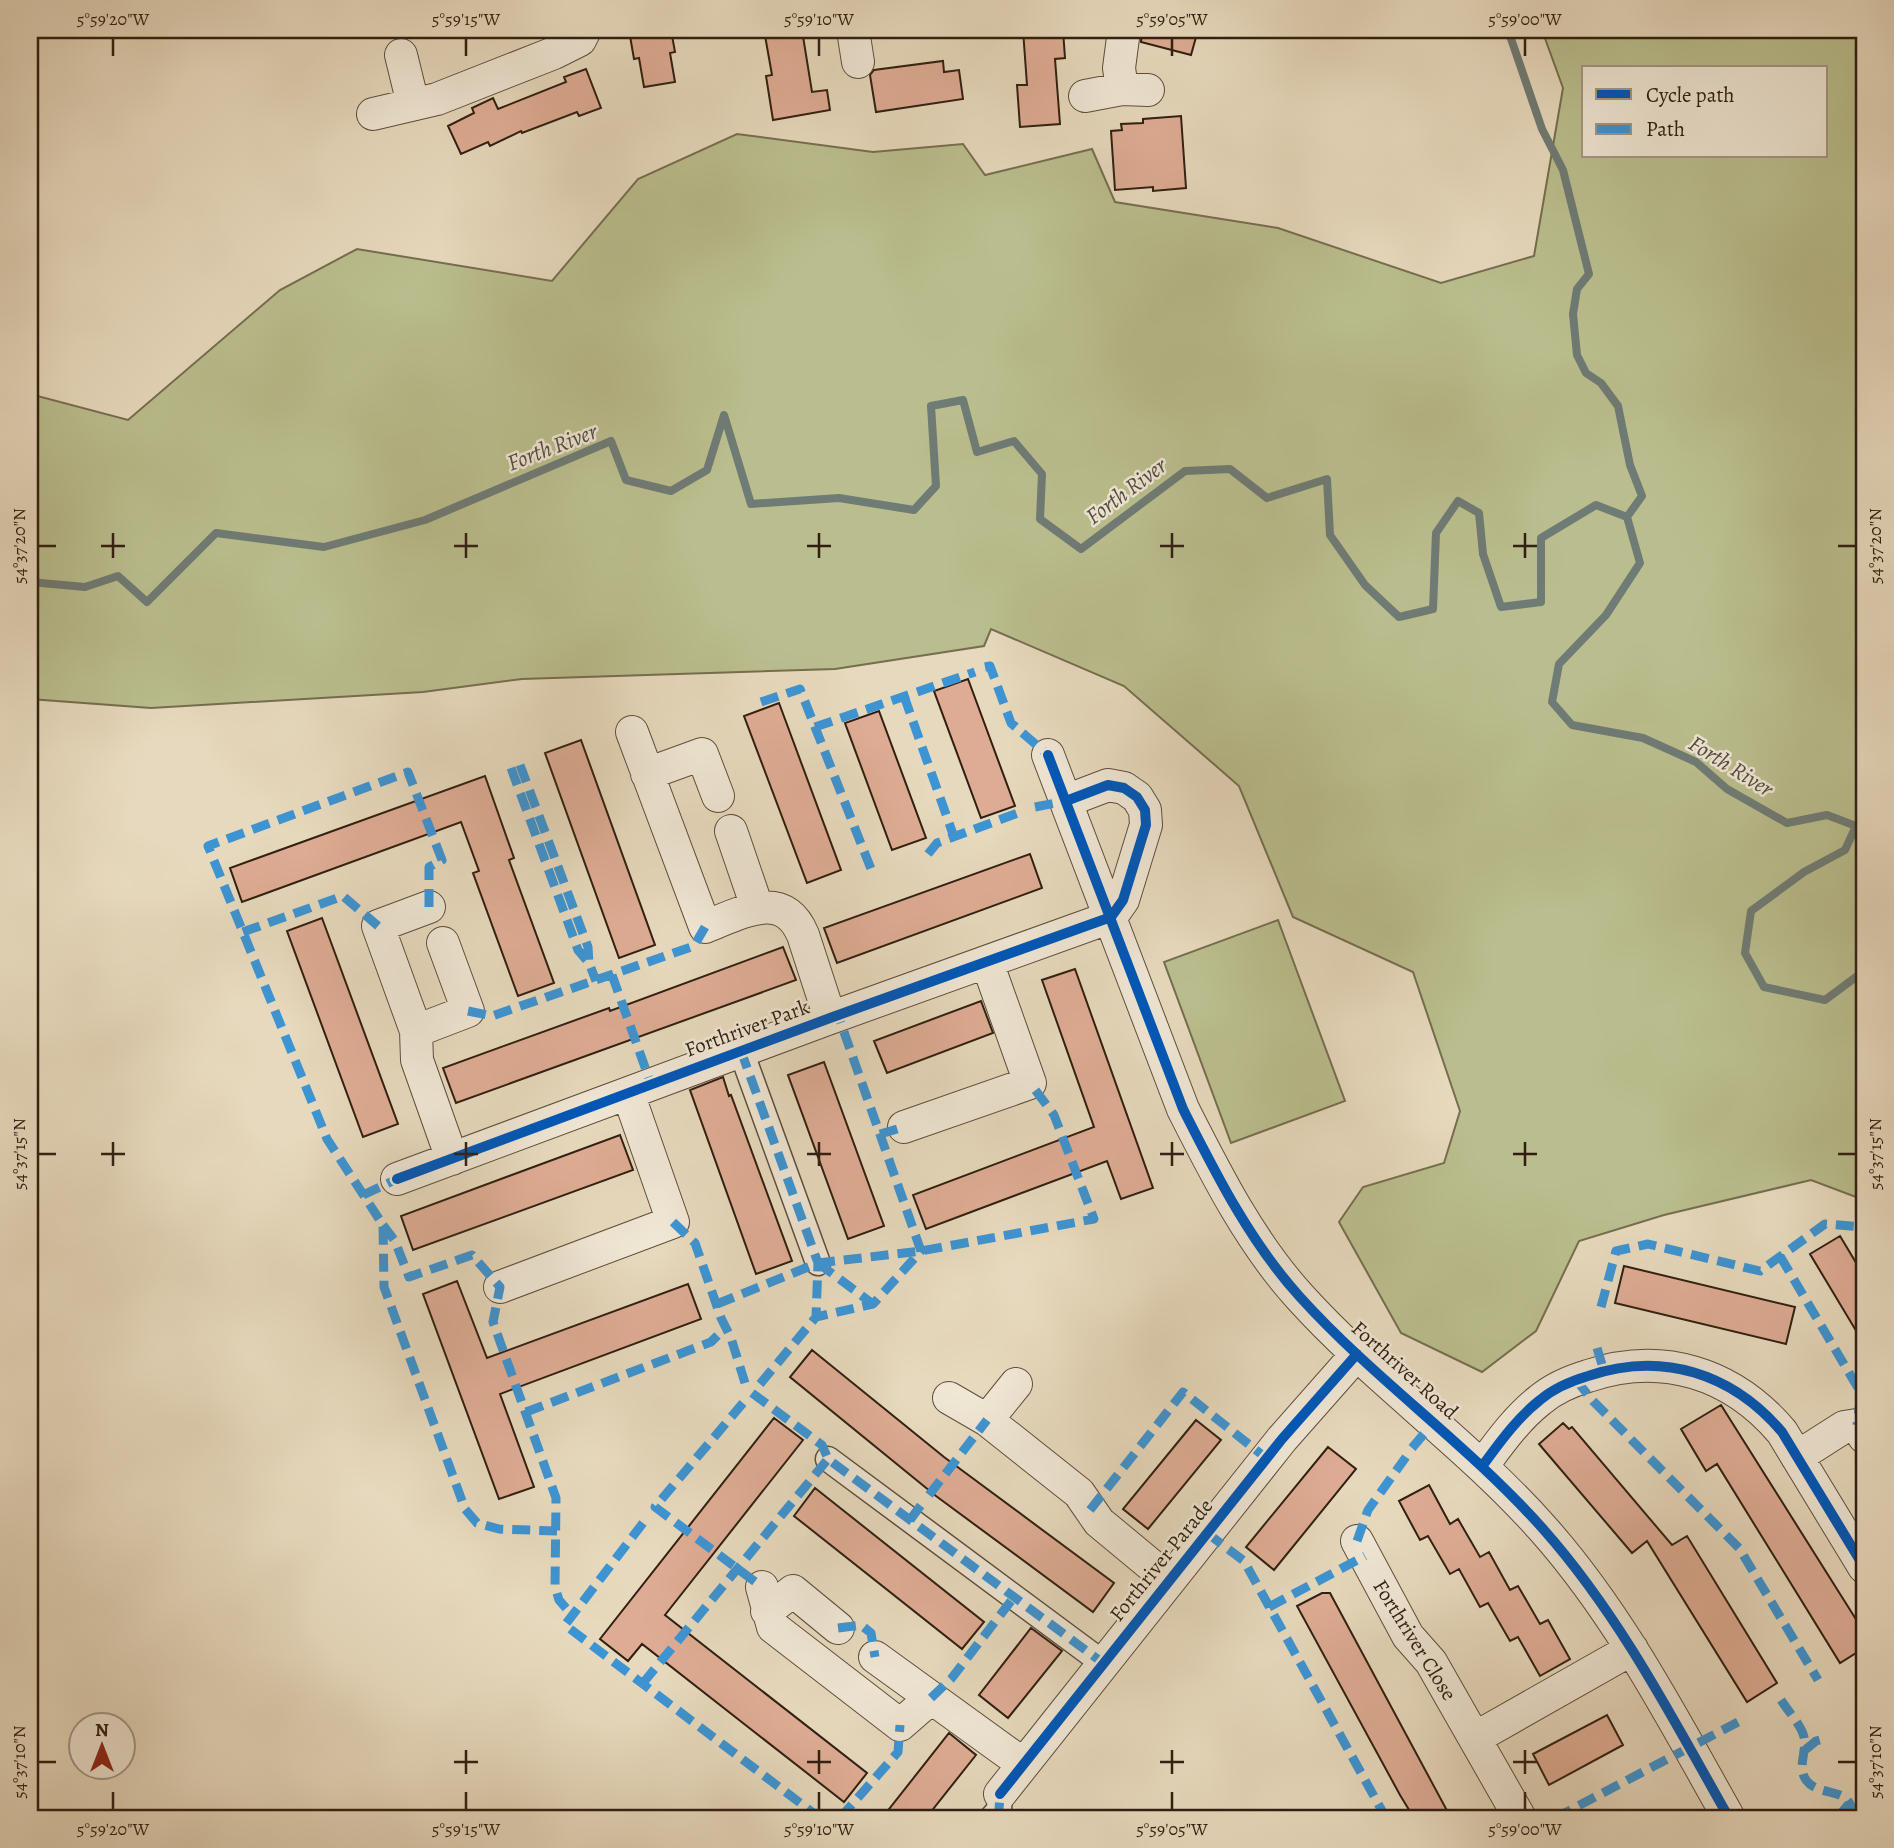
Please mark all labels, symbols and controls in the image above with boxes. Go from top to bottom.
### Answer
text: 5°59'20"W [77,7,150,31]
text: 5°59'15"W [432,7,500,31]
text: 5°59'10"W [784,7,854,31]
text: 5°59'05"W [1136,7,1208,31]
text: 5°59'00"W [1488,7,1562,31]
legend [1582,66,1828,158]
text: Cycle path [1646,81,1735,109]
text: Path [1646,115,1685,143]
water label: Forth River [502,415,602,478]
water label: Forth River [1079,450,1174,532]
text: 54°37'20"N [7,508,31,584]
text: 54°37'20"N [1863,508,1887,584]
water label: Forth River [1683,728,1780,805]
street label: Forthriver Park [681,992,814,1063]
text: 54°37'15"N [7,1118,31,1190]
text: 54°37'15"N [1863,1118,1887,1190]
street label: Forthriver Road [1346,1315,1465,1426]
street label: Forthriver Parade [1103,1493,1219,1627]
street label: Forthriver Close [1367,1574,1463,1706]
north arrow [66,1712,136,1782]
text: N [95,1717,109,1743]
text: 54°37'10"N [7,1725,31,1799]
text: 54°37'10"N [1863,1725,1887,1799]
text: 5°59'20"W [77,1817,150,1841]
text: 5°59'15"W [432,1817,500,1841]
text: 5°59'10"W [784,1817,854,1841]
text: 5°59'05"W [1136,1817,1208,1841]
text: 5°59'00"W [1488,1817,1562,1841]

